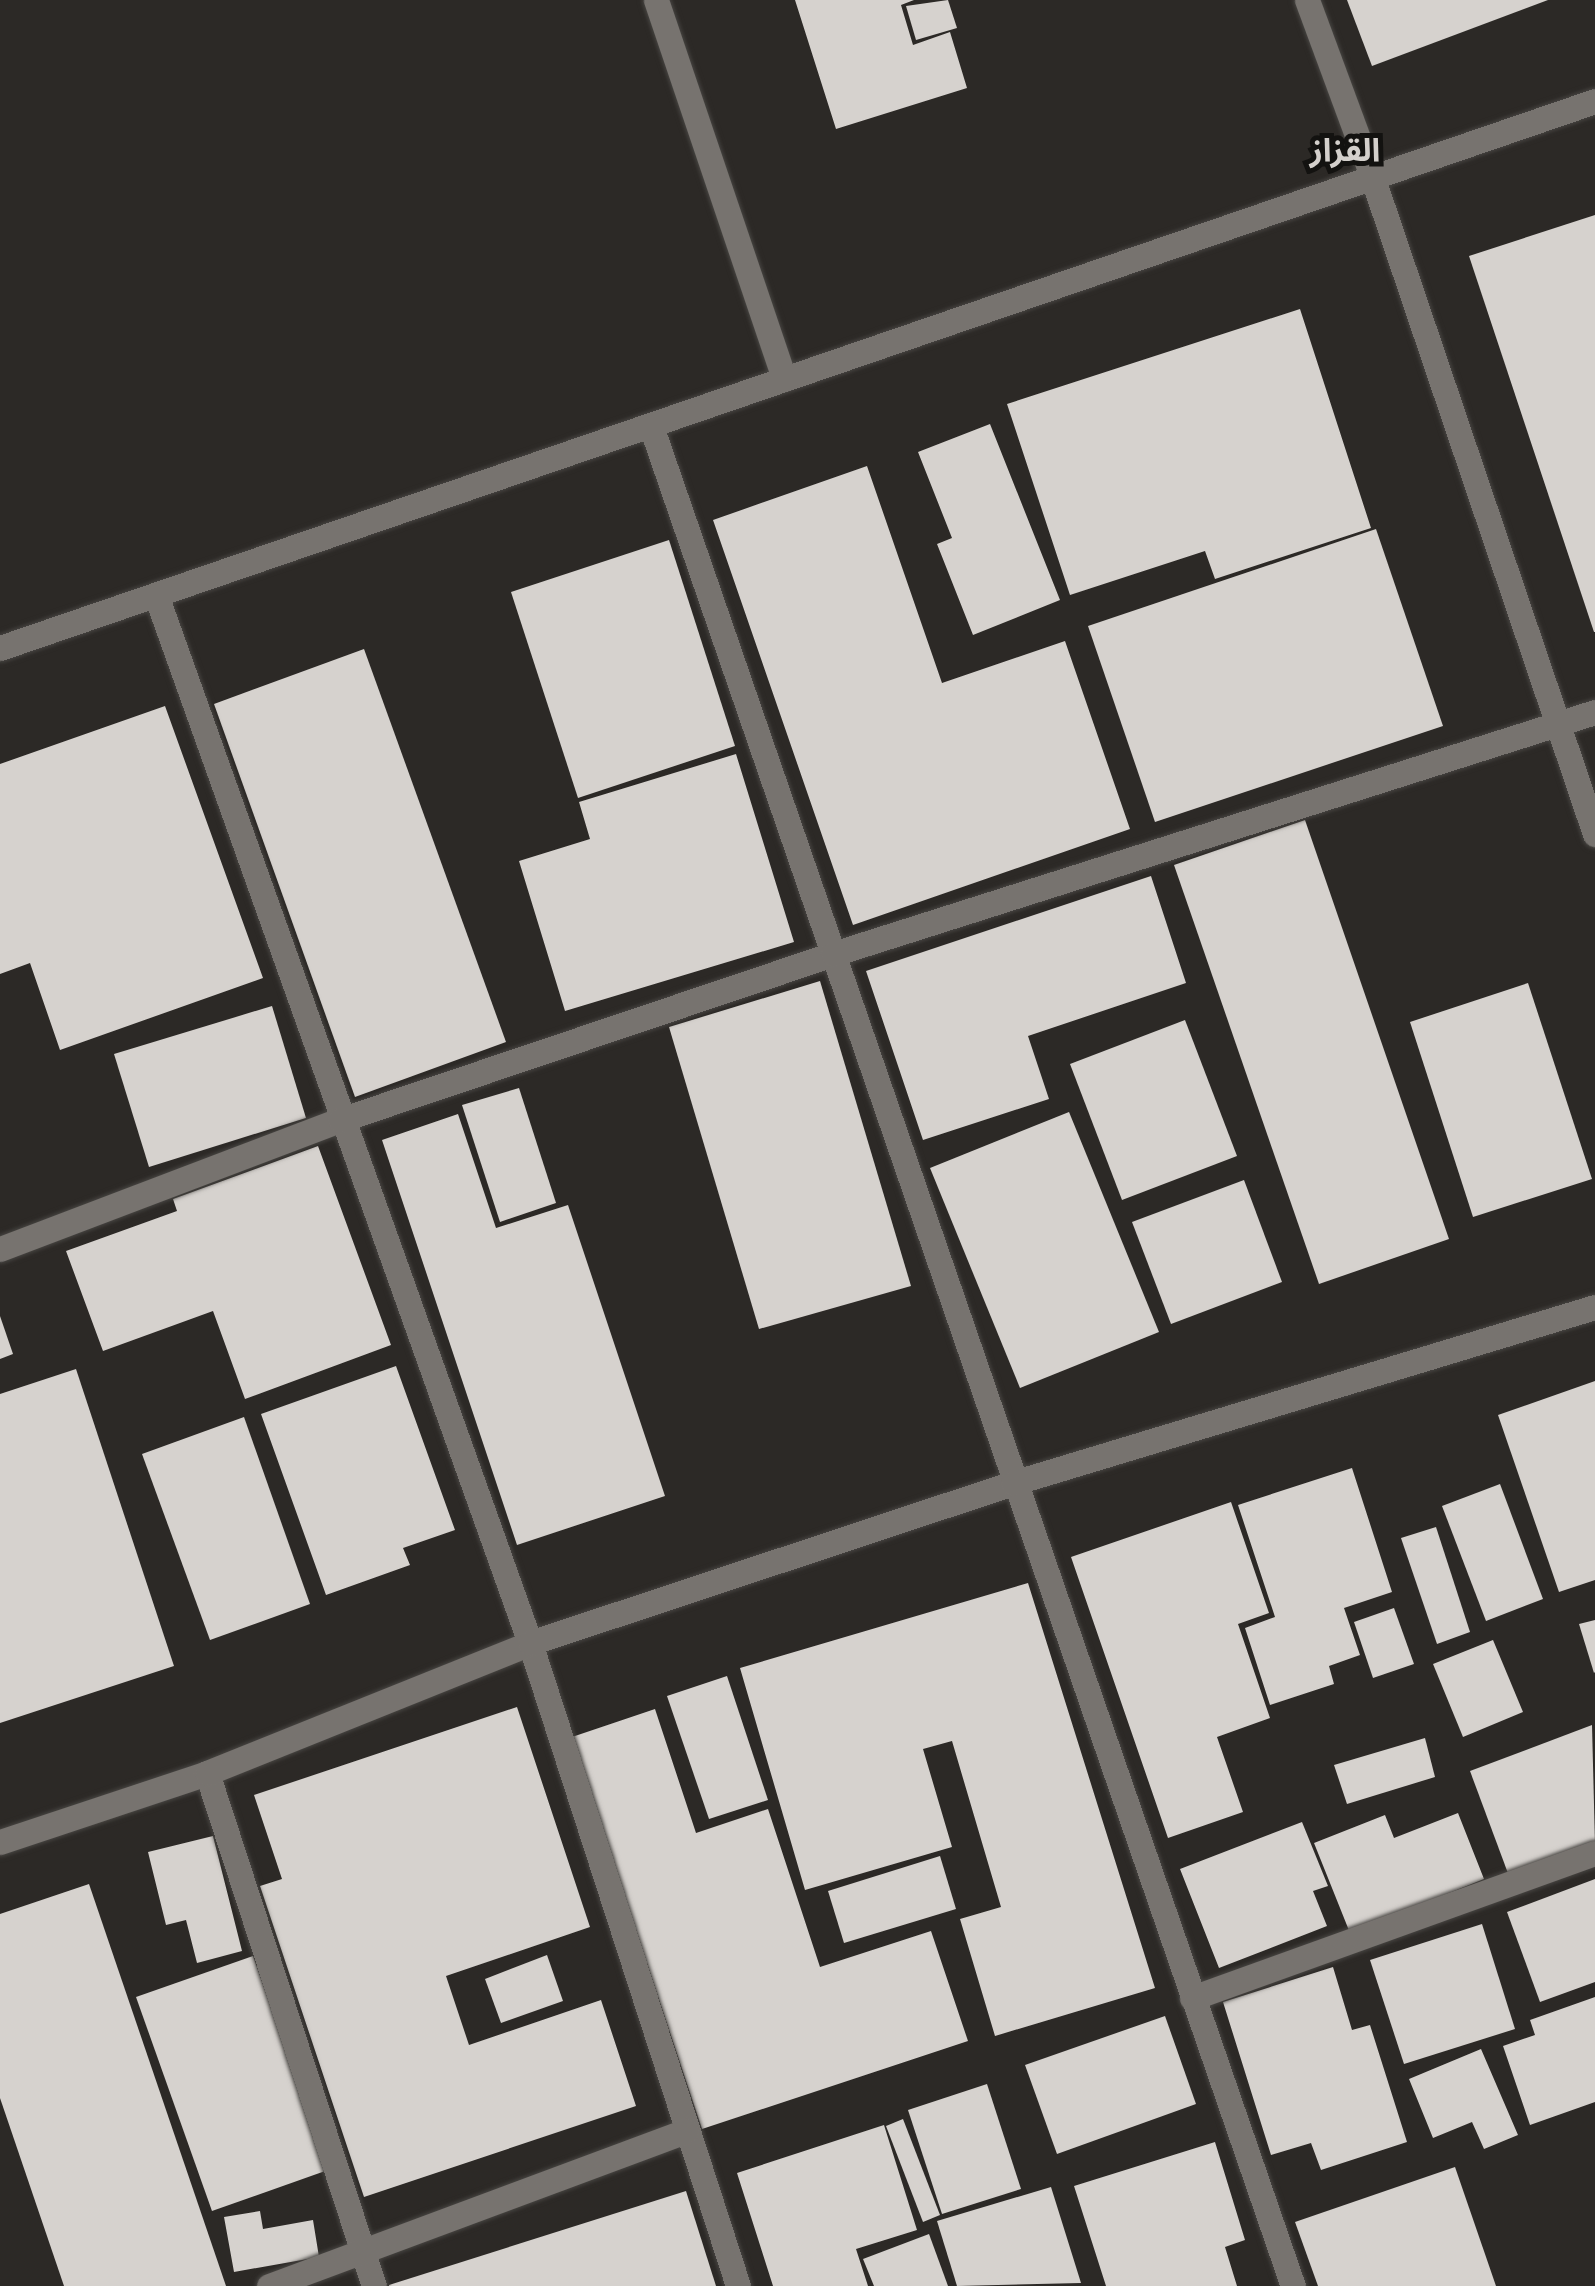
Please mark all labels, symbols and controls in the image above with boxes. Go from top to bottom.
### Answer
district label: القزاز [1310,131,1380,169]

